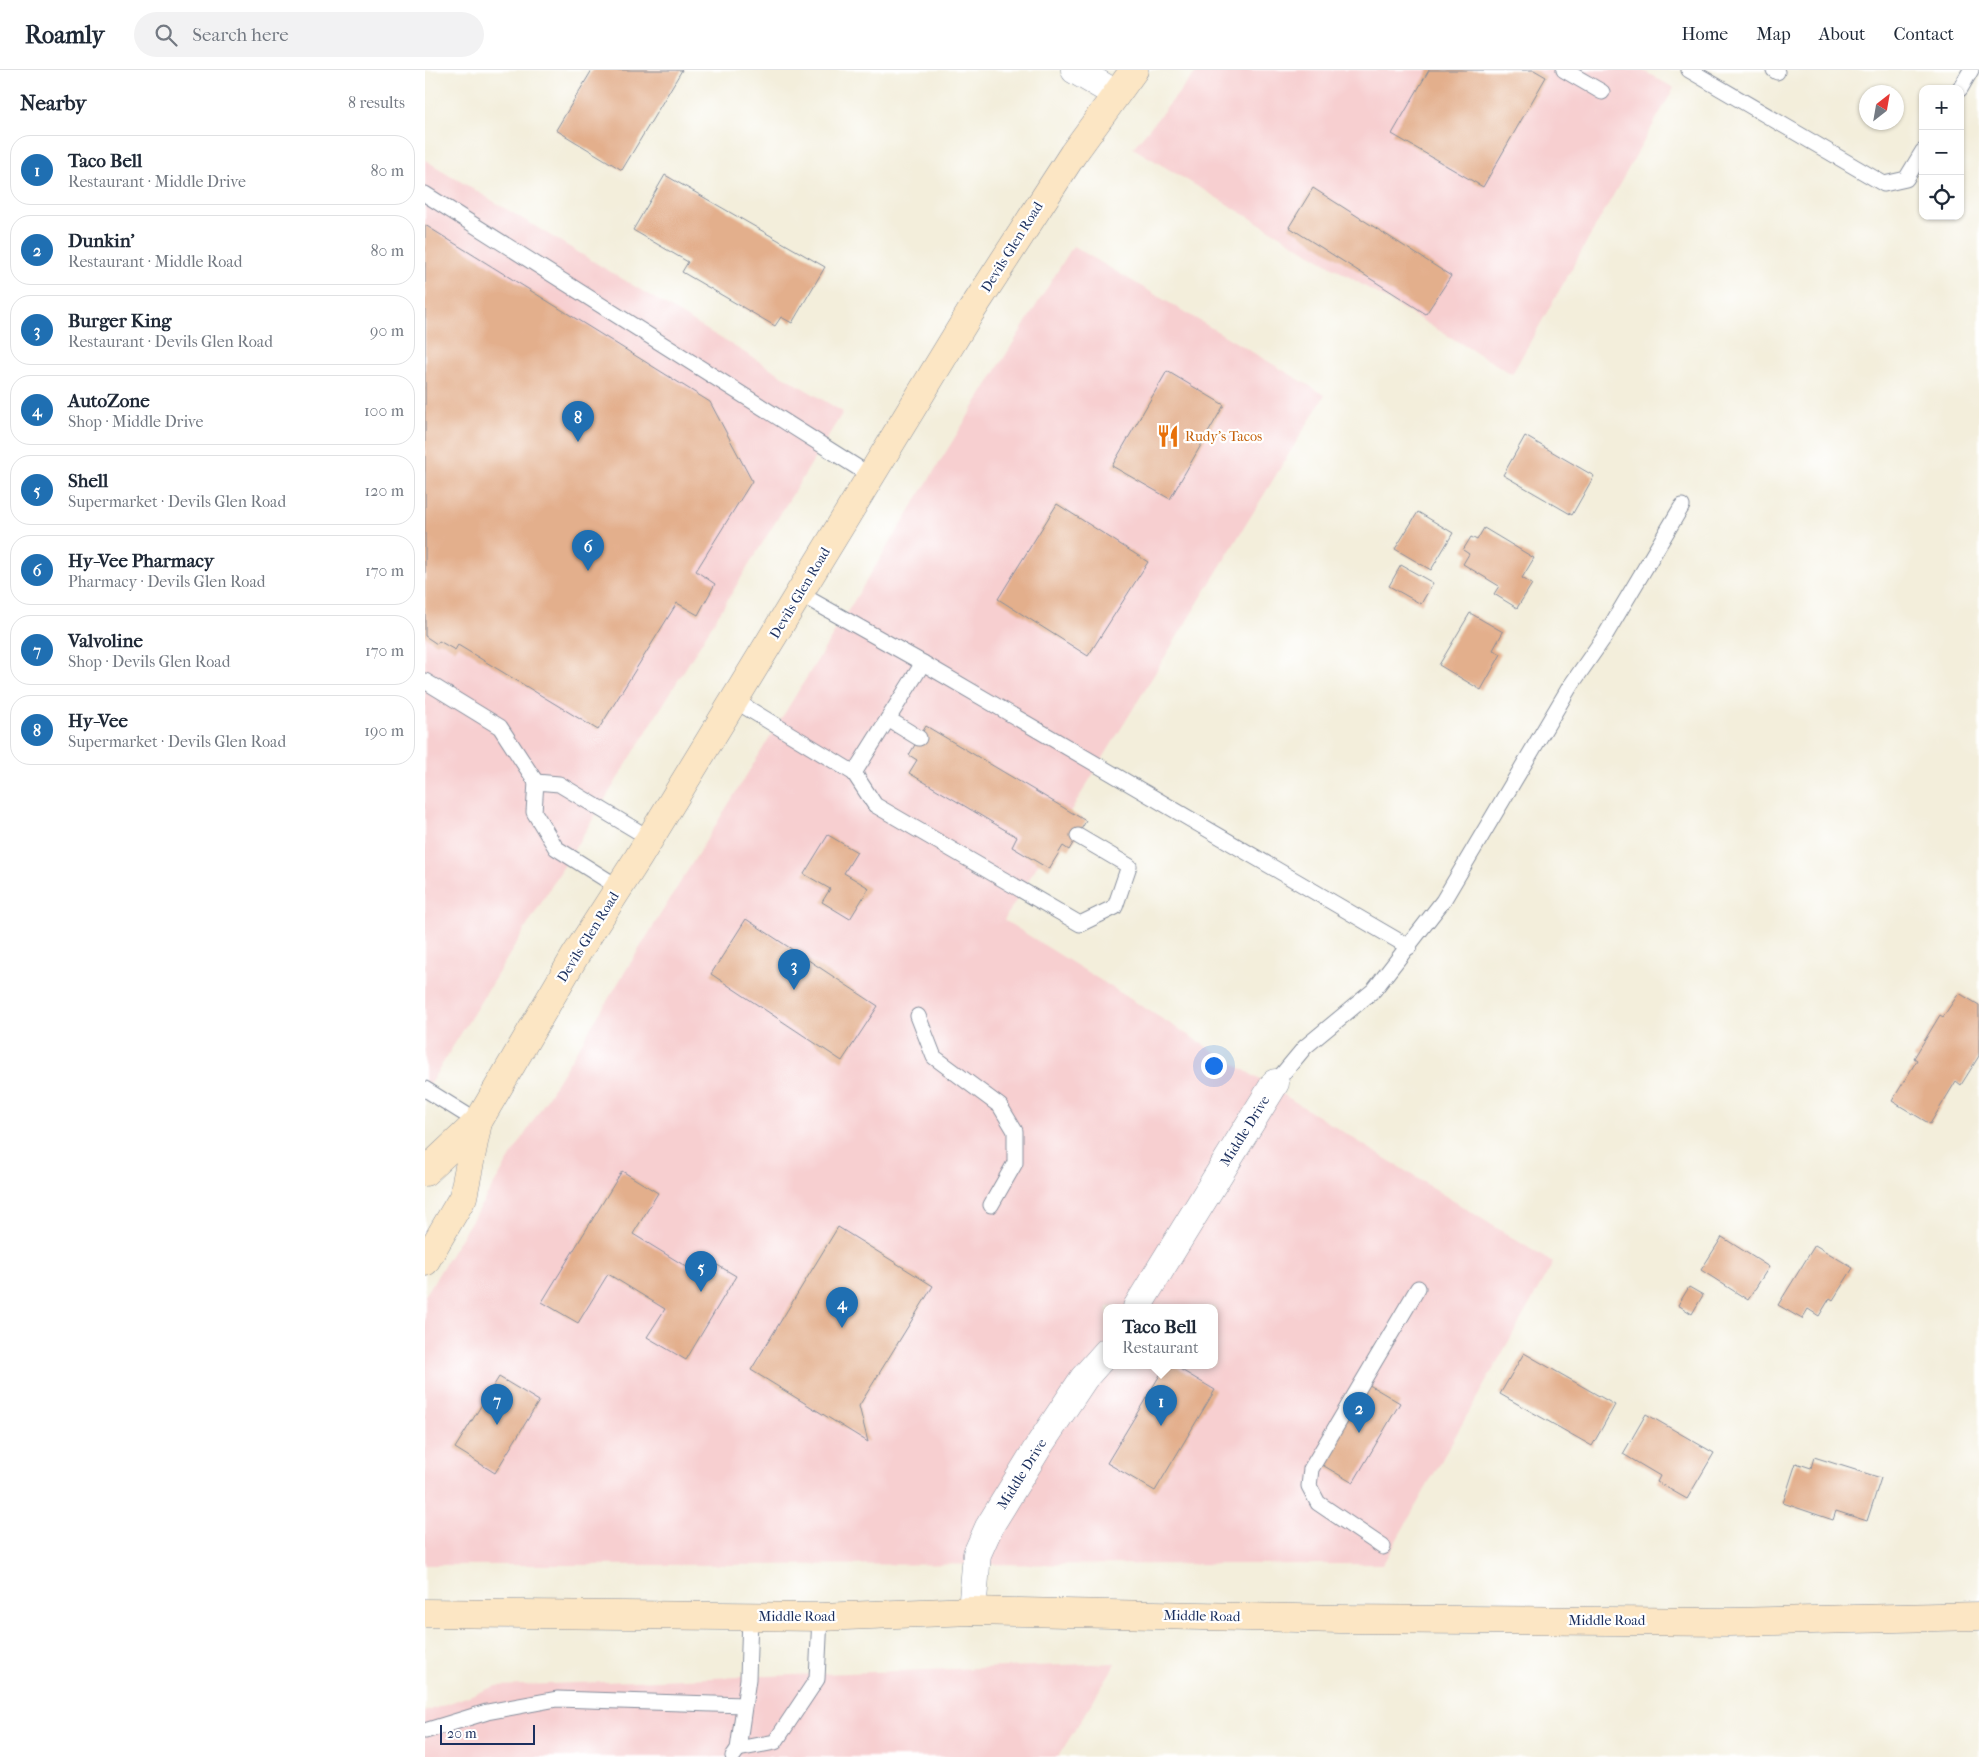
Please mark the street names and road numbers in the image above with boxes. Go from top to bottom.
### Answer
street label: Devils Glen Road [977,198,1047,295]
street label: Devils Glen Road [766,544,834,642]
street label: Devils Glen Road [553,888,623,985]
street label: Middle Drive [1217,1093,1273,1169]
street label: Middle Drive [994,1436,1050,1512]
street label: Middle Road [1163,1607,1241,1625]
street label: Middle Road [759,1608,836,1625]
street label: Middle Road [1569,1612,1646,1629]

